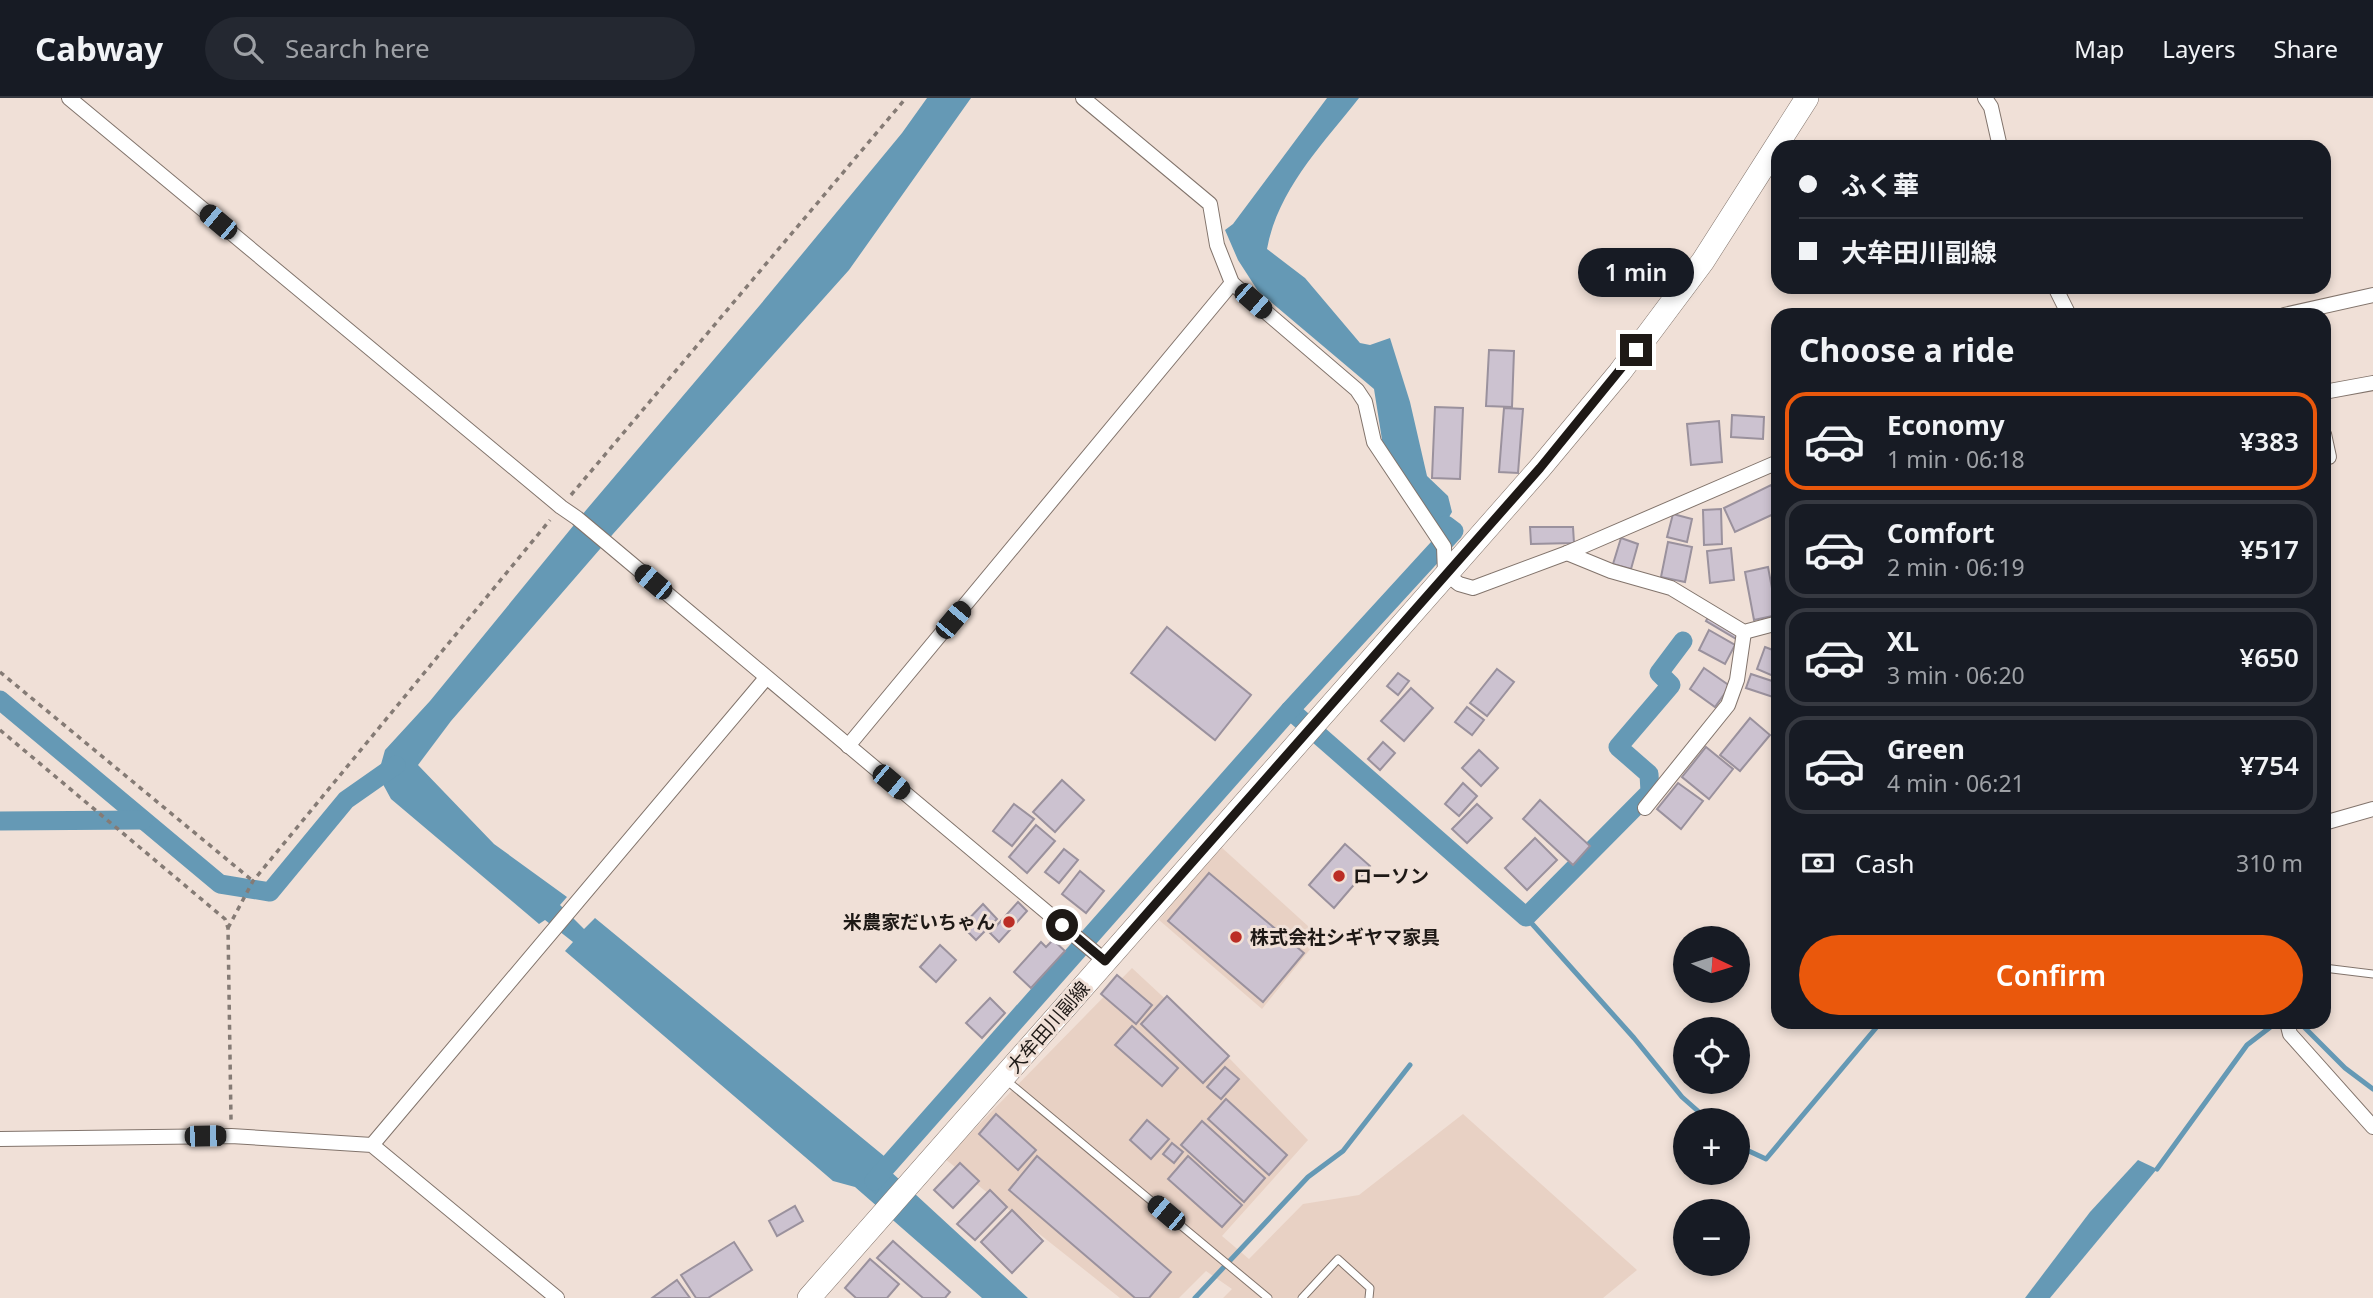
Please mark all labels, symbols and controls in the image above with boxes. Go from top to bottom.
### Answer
search box [205,17,695,80]
text: Cabway [35,26,163,71]
icon: search [229,29,267,67]
text: Search here [285,30,430,66]
text: Map [2074,32,2124,65]
text: Layers [2162,32,2236,65]
text: Share [2274,32,2338,65]
text: ふく華 [1841,167,1919,203]
car [196,200,241,244]
text: 大牟田川副線 [1841,234,1997,270]
callout: 1 min [1578,248,1694,298]
text: 1 min [1605,256,1667,288]
car [1231,279,1276,323]
text: Choose a ride [1799,328,2015,371]
route end [1620,334,1652,366]
text: Economy [1887,407,2005,443]
icon: car [1803,410,1866,473]
text: ¥383 [2240,423,2299,459]
text: 1 min · 06:18 [1887,443,2025,475]
text: Comfort [1887,515,1995,551]
icon: car [1803,518,1866,581]
text: ¥517 [2240,531,2299,567]
text: 2 min · 06:19 [1887,551,2025,583]
car [631,560,676,604]
car [932,597,975,643]
text: XL [1887,623,1919,659]
icon: car [1803,626,1866,689]
text: ¥650 [2240,639,2299,675]
text: 3 min · 06:20 [1887,659,2025,691]
text: Green [1887,731,1965,767]
icon: car [1803,734,1866,797]
text: ¥754 [2240,747,2299,783]
car [869,760,914,804]
text: 4 min · 06:21 [1887,767,2025,799]
icon: cash [1799,844,1837,882]
text: Cash [1855,845,1915,881]
text: 310 m [2236,847,2303,879]
place label: ローソン [1353,863,1429,889]
marker: ローソン [1331,868,1347,884]
place label: 米農家だいちゃん [843,909,995,935]
route start [1046,909,1078,941]
marker: 米農家だいちゃん [1001,914,1017,930]
place label: 株式会社シギヤマ家具 [1250,924,1440,950]
north arrow [1673,926,1750,1003]
map controls [1673,926,1750,1276]
marker: 株式会社シギヤマ家具 [1228,929,1244,945]
button: Confirm [1799,935,2303,1015]
street label: 大牟田川副線 [1001,975,1095,1079]
button: locate [1673,1017,1750,1094]
button: + [1673,1108,1750,1185]
car [184,1125,227,1147]
car [1144,1191,1189,1235]
button: − [1673,1199,1750,1276]

